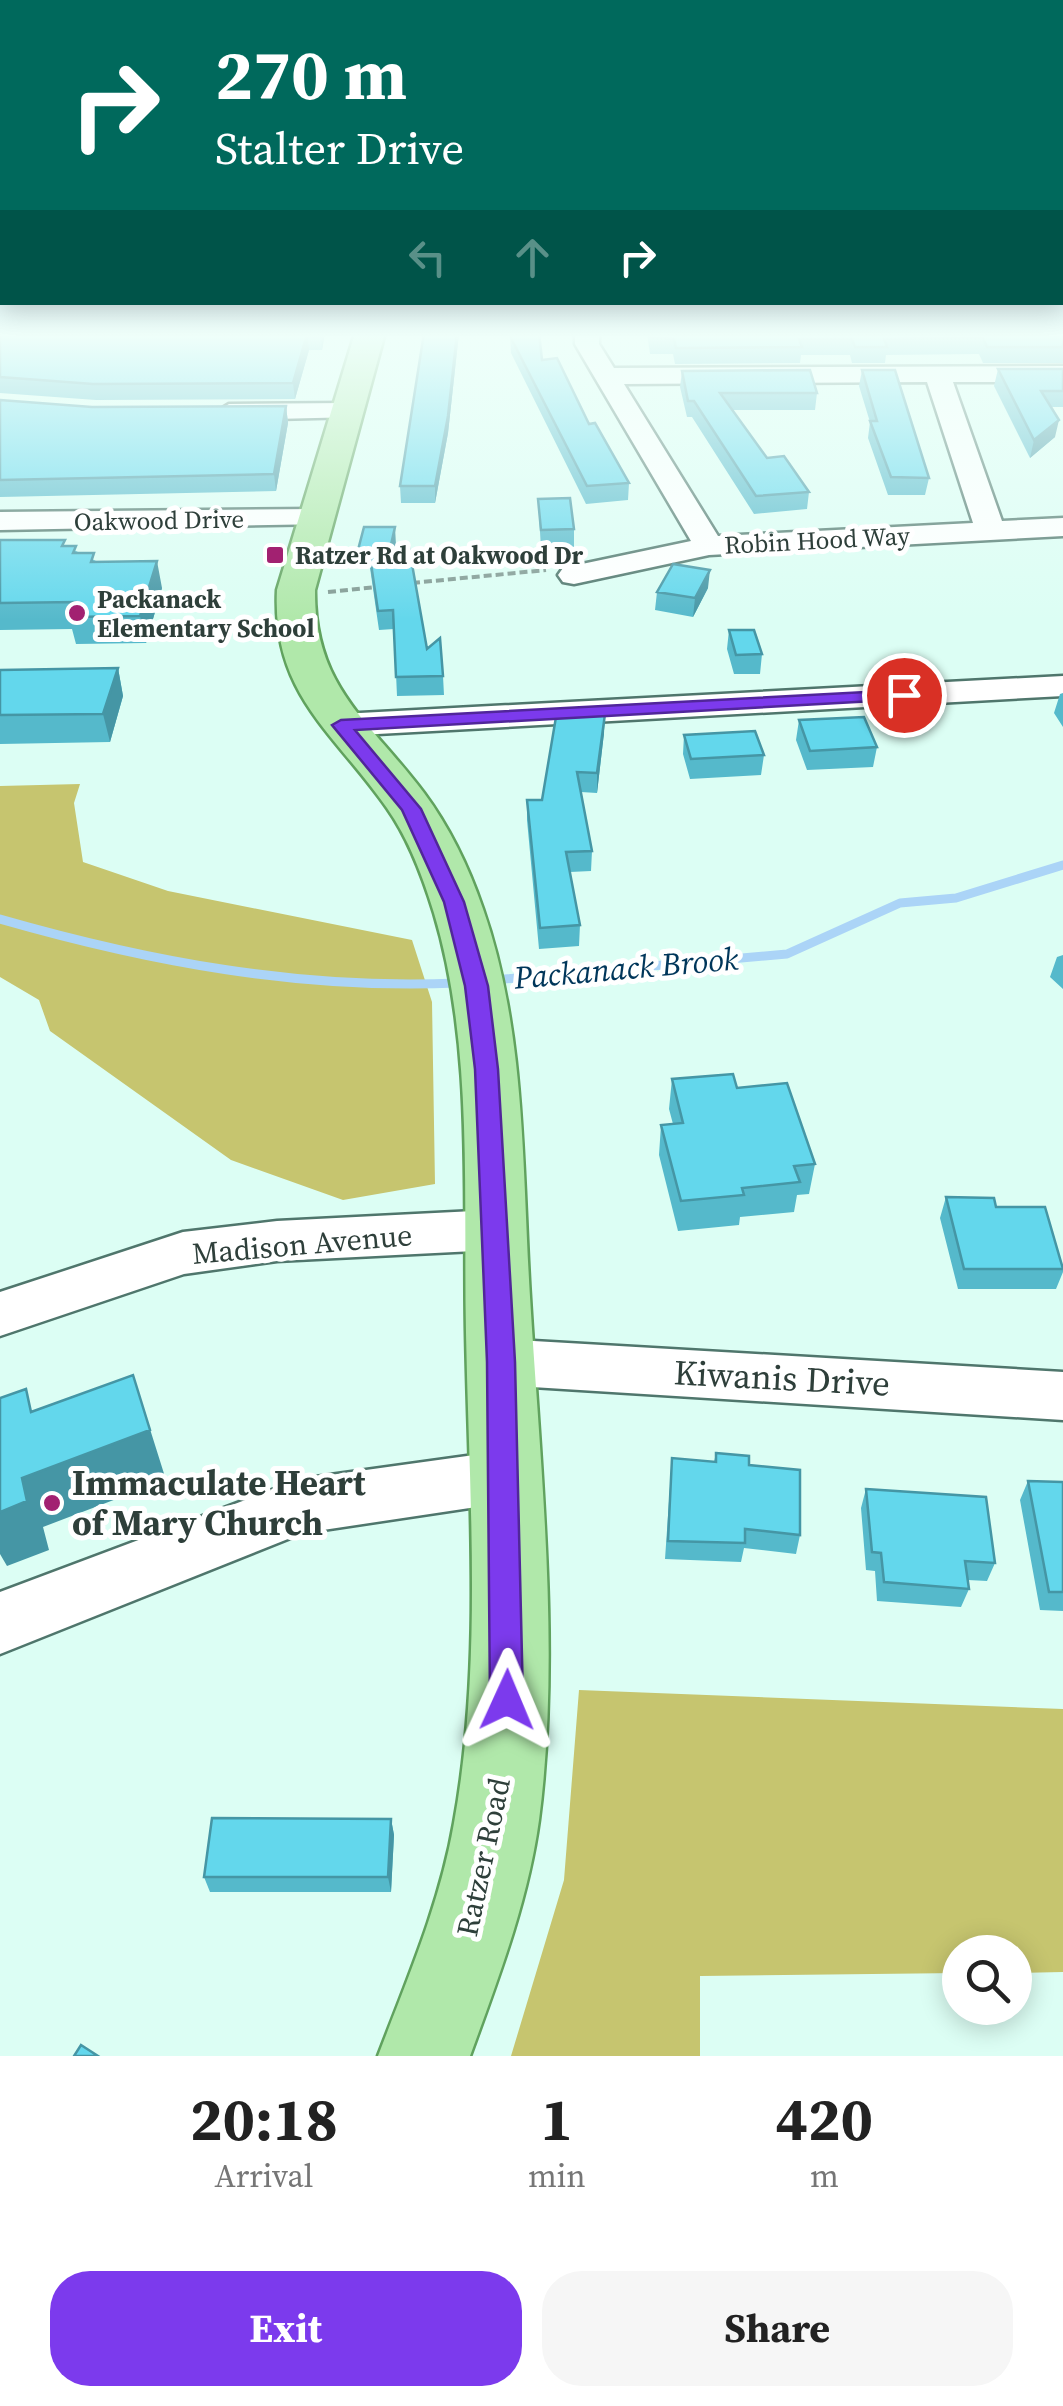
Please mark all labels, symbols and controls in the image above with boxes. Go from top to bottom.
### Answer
text: 270 m [215,26,407,122]
icon: right [50,40,180,170]
text: Stalter Drive [215,117,464,179]
icon: left [400,230,455,285]
icon: ahead [505,230,560,285]
icon: right [610,230,665,285]
street label: Oakwood Drive [74,502,244,538]
street label: Robin Hood Way [723,518,911,562]
place label: Ratzer Rd at Oakwood Dr [295,538,584,572]
marker: Ratzer Rd at Oakwood Dr [264,544,286,566]
place label: Packanack Elementary School [97,582,314,645]
marker: Packanack Elementary School [66,602,88,624]
pin [862,653,947,738]
icon: arrive [877,668,932,723]
water label: Packanack Brook [511,936,741,1000]
street label: Madison Avenue [190,1214,414,1274]
street label: Kiwanis Drive [673,1348,891,1408]
place label: Immaculate Heart of Mary Church [72,1459,366,1547]
marker: Immaculate Heart of Mary Church [41,1492,63,1514]
position arrow [455,1648,559,1752]
street label: Ratzer Road [446,1774,520,1940]
map controls [942,1935,1032,2025]
button: search [942,1935,1032,2025]
text: 20:18 [190,2078,338,2160]
text: 1 [540,2078,573,2160]
text: 420 [776,2078,873,2160]
text: Arrival [215,2154,313,2198]
text: min [528,2154,586,2198]
text: m [810,2154,839,2198]
button: Exit [50,2271,522,2386]
button: Share [542,2271,1013,2386]

